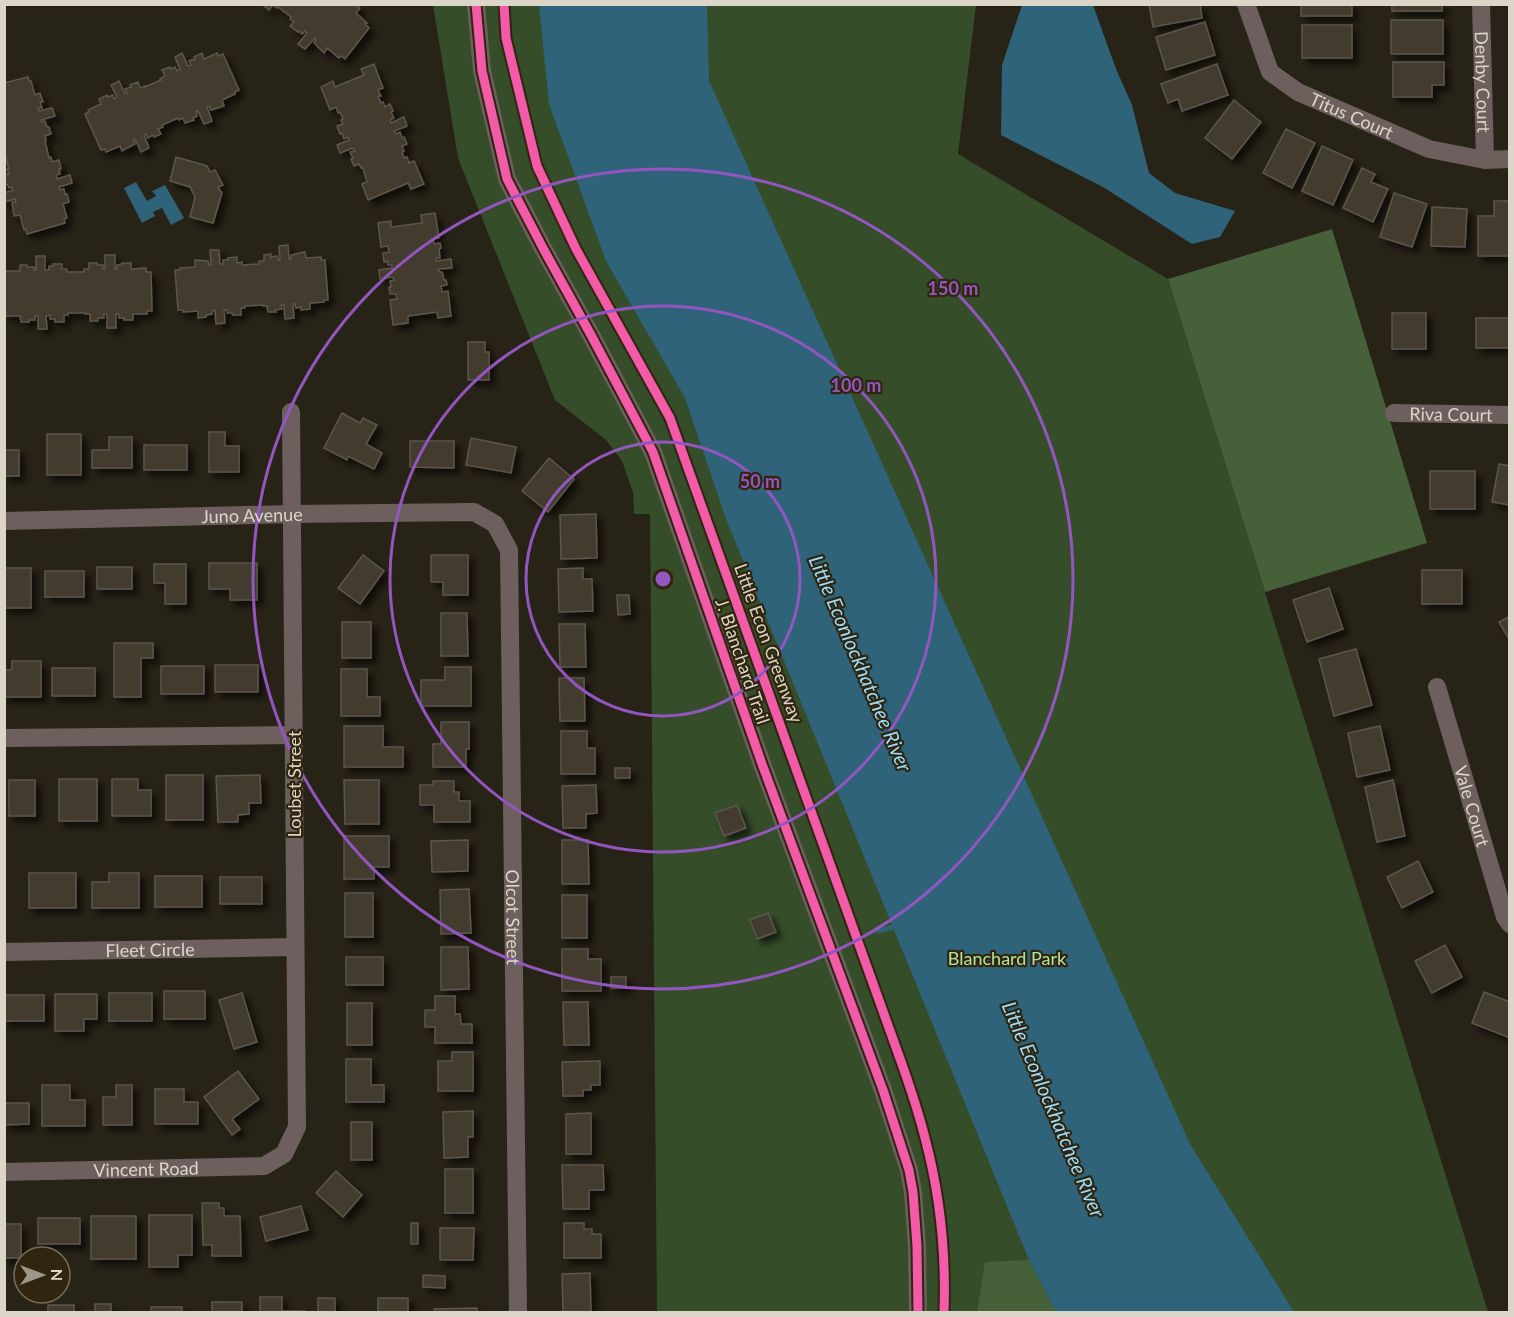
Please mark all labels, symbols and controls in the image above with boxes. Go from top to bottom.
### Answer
street label: Denby Court [1471,31,1495,134]
street label: Titus Court [1306,88,1397,143]
text: 150 m [928,277,978,299]
text: 100 m [831,374,881,396]
street label: Riva Court [1409,402,1493,426]
text: 50 m [740,470,780,492]
street label: Juno Avenue [201,503,303,527]
water label: Little Econlockhatchee River [805,551,918,776]
street label: Little Econ Greenway [730,560,808,726]
centre of rings [653,569,673,589]
street label: J. Blanchard Trail [711,595,775,727]
street label: Loubet Street [283,730,305,837]
street label: Vale Court [1450,763,1495,850]
street label: Olcot Street [502,869,525,966]
street label: Fleet Circle [105,938,195,961]
park label: Blanchard Park [948,947,1067,969]
water label: Little Econlockhatchee River [998,997,1111,1222]
street label: Vincent Road [93,1157,199,1181]
north arrow [12,1245,72,1305]
text: N [48,1269,67,1281]

